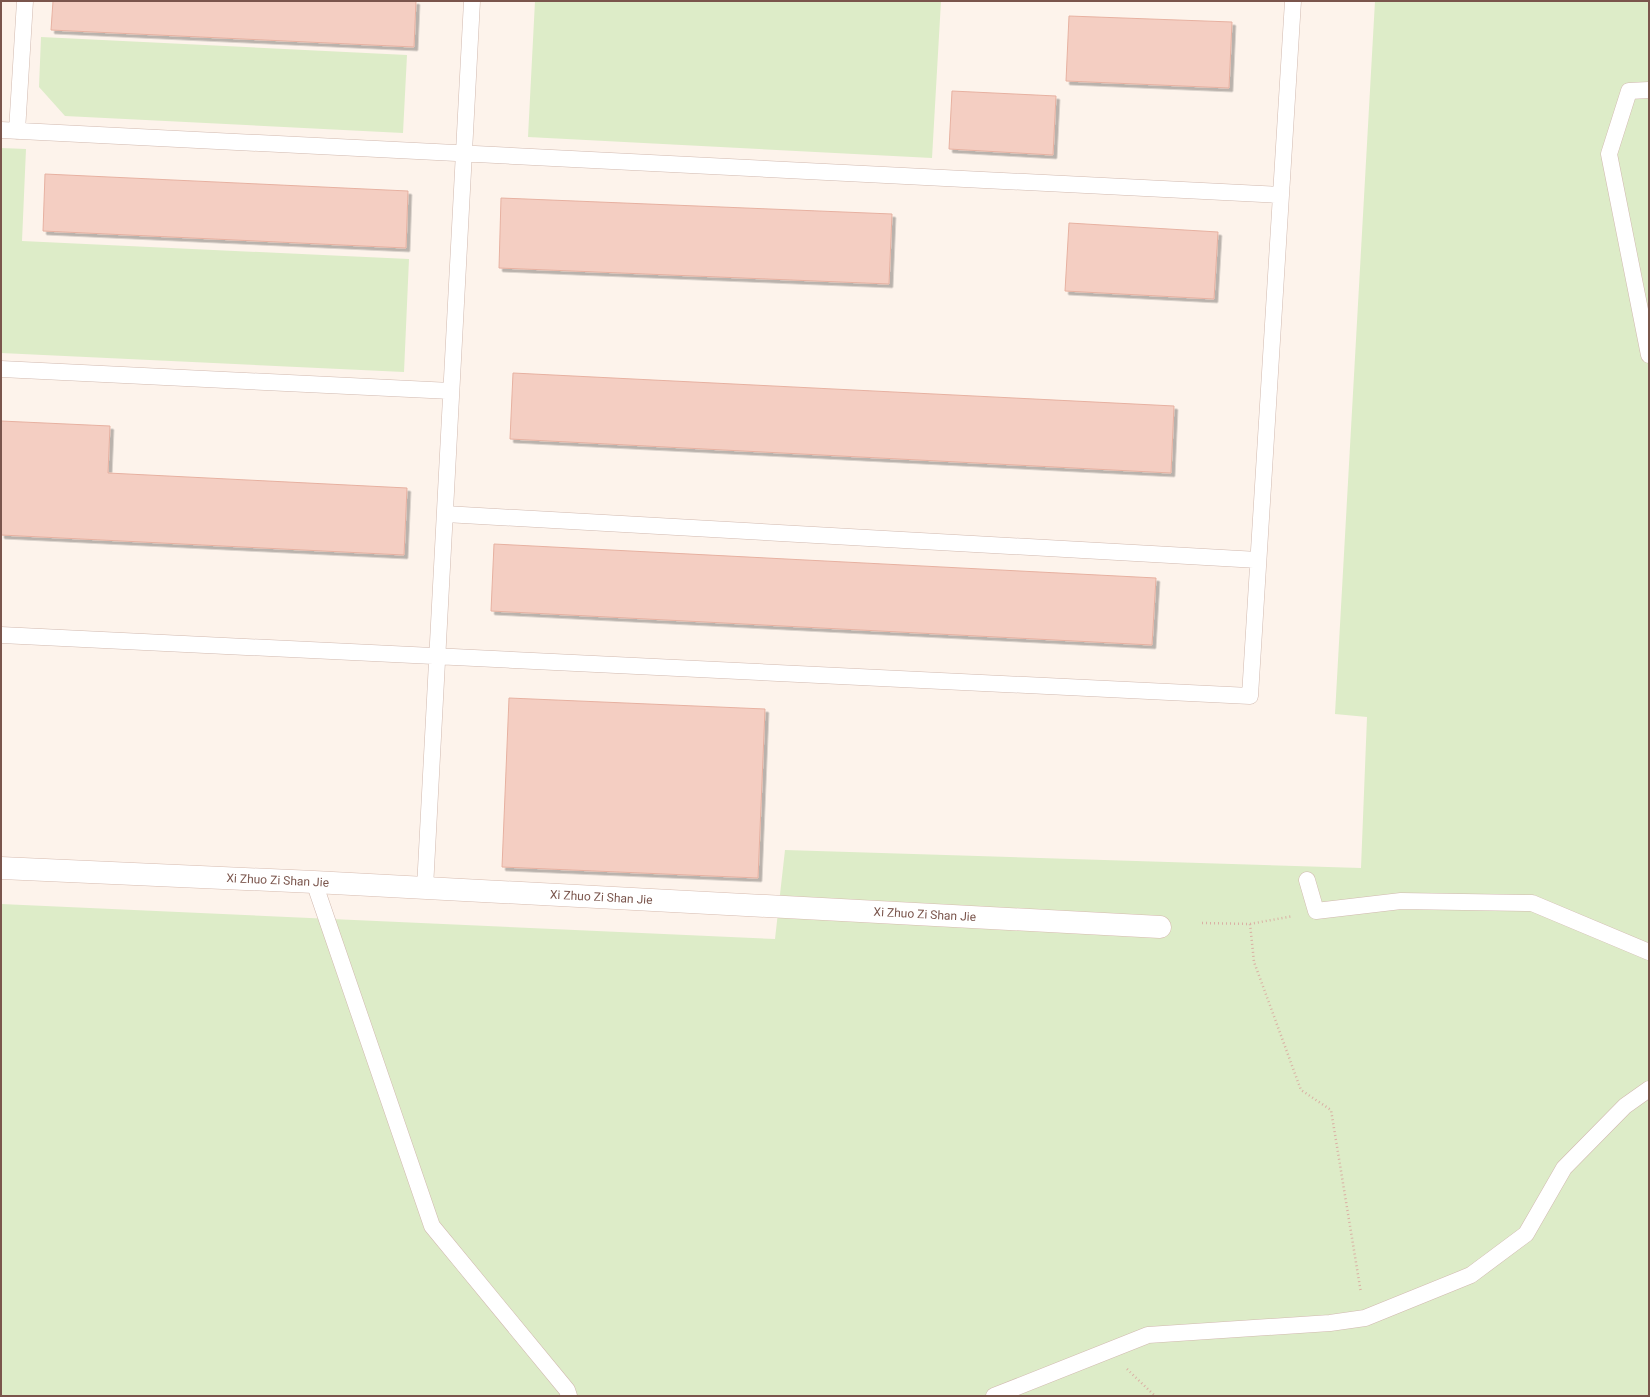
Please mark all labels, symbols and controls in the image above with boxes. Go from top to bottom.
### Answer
street label: Xi Zhuo Zi Shan Jie [226,871,329,890]
street label: Xi Zhuo Zi Shan Jie [550,888,653,907]
street label: Xi Zhuo Zi Shan Jie [873,905,976,924]

